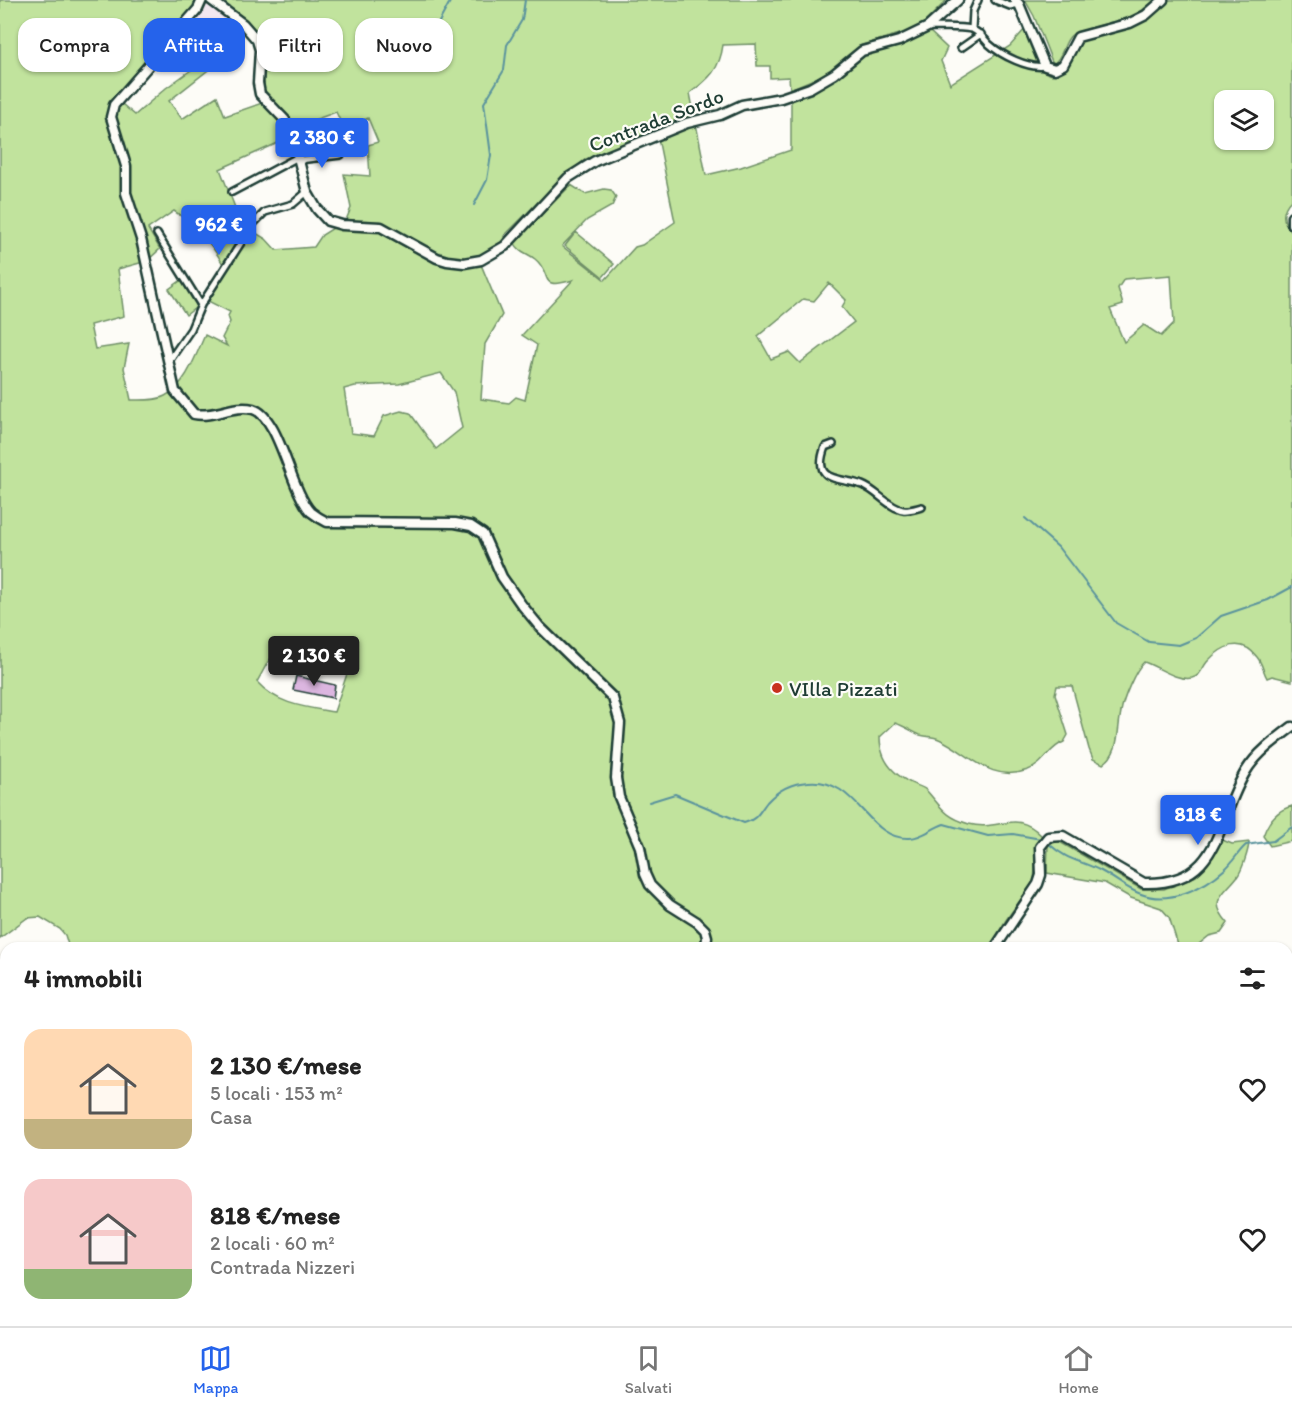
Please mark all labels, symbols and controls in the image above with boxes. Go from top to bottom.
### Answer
chip: Compra [18,18,131,72]
chip: Affitta [143,18,245,72]
chip: Filtri [257,18,343,72]
chip: Nuovo [355,18,453,72]
street label: Contrada Sordo [585,83,727,157]
map controls [1214,90,1274,150]
button: layers [1214,90,1274,150]
pin: 2 380 € [267,118,377,169]
text: 2 380 € [289,125,355,149]
pin: 962 € [177,205,261,256]
text: 962 € [195,212,243,236]
pin: 2 130 € [259,636,369,687]
text: 2 130 € [282,643,346,667]
place label: VIlla Pizzati [789,676,898,701]
marker: VIlla Pizzati [770,681,784,695]
pin: 818 € [1156,795,1240,846]
text: 818 € [1174,802,1222,826]
text: 4 immobili [24,962,142,994]
icon: filters [1236,962,1269,995]
text: 2 130 €/mese [210,1049,362,1081]
icon: home [72,1053,144,1125]
icon: heart [1236,1073,1269,1106]
text: 5 locali · 153 m² [210,1081,343,1105]
text: Casa [210,1105,252,1129]
text: 818 €/mese [210,1199,340,1231]
icon: home [72,1203,144,1275]
icon: heart [1236,1223,1269,1256]
text: 2 locali · 60 m² [210,1231,335,1255]
text: Contrada Nizzeri [210,1255,355,1279]
tab: Mappa [193,1342,238,1397]
tab: Salvati [625,1342,672,1397]
tab: Home [1058,1342,1099,1397]

